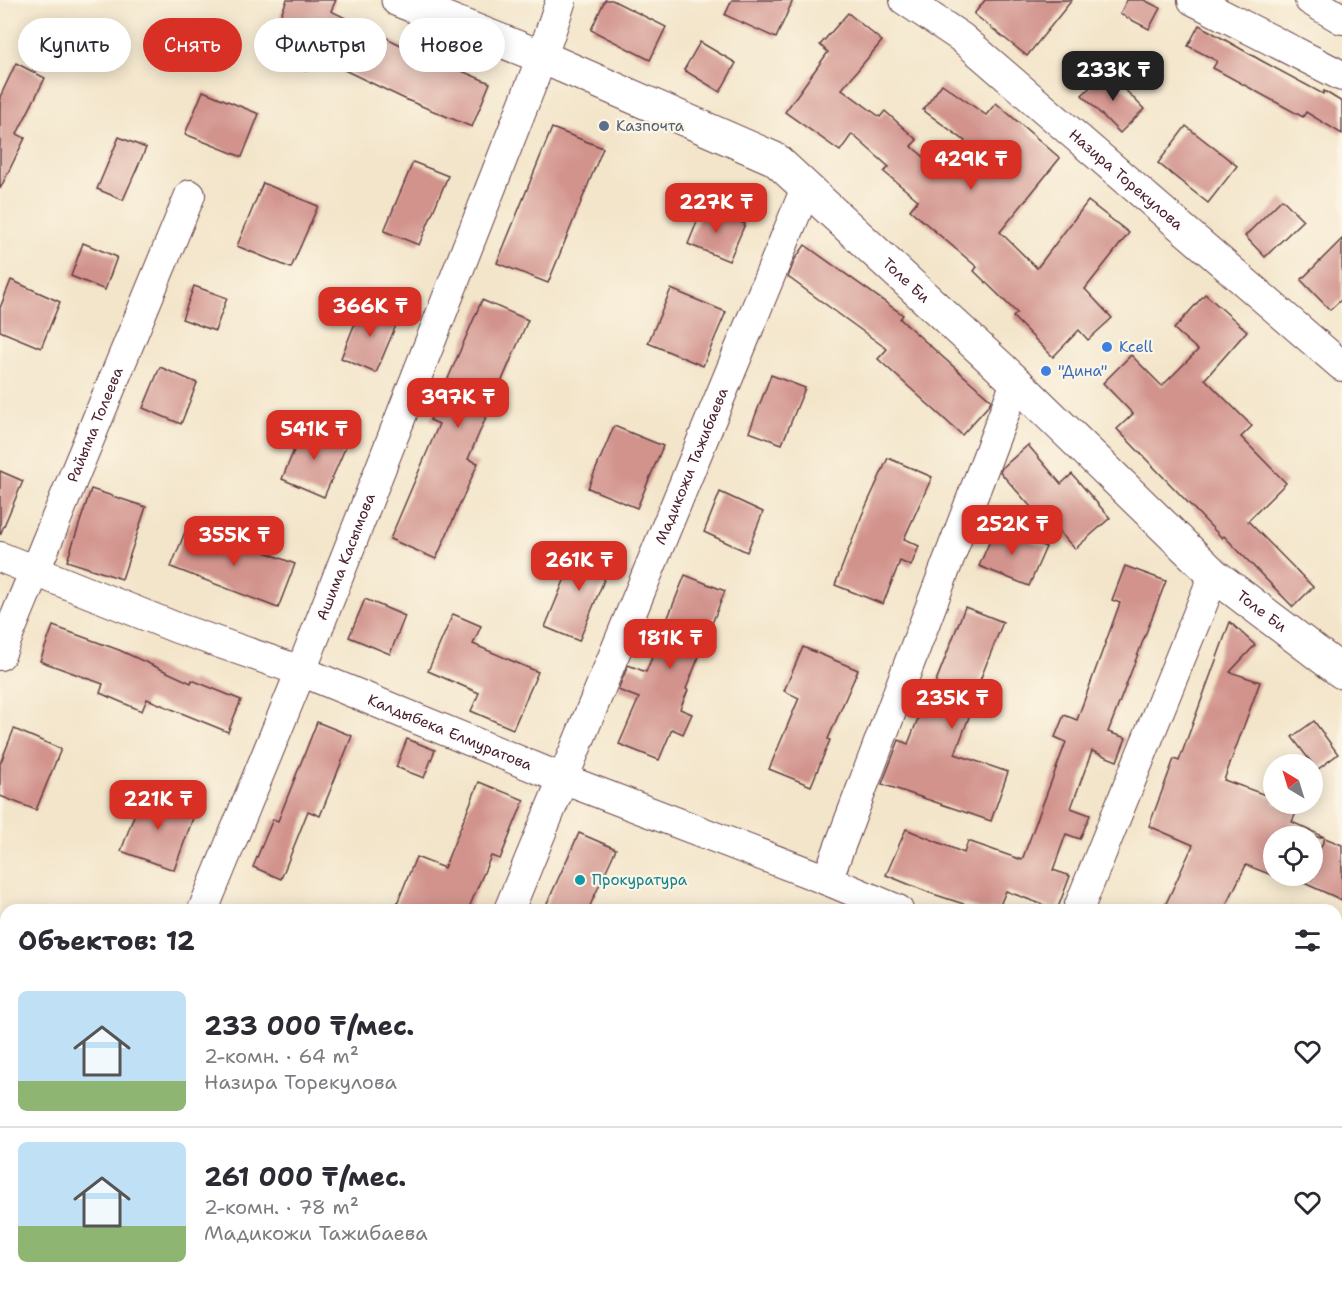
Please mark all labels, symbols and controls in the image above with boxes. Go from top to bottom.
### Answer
chip: Купить [18,18,131,72]
chip: Снять [143,18,242,72]
chip: Фильтры [254,18,387,72]
chip: Новое [399,18,505,72]
pin: 233K ₸ [1064,51,1162,102]
text: 233K ₸ [1076,57,1150,83]
place label: Казпочта [616,116,685,136]
marker: Казпочта [597,119,611,133]
street label: Назира Торекулова [1065,125,1188,235]
pin: 429K ₸ [922,140,1020,191]
text: 429K ₸ [934,146,1008,172]
pin: 227K ₸ [667,183,765,234]
text: 227K ₸ [679,189,753,215]
street label: Толе Би [878,253,934,308]
pin: 366K ₸ [321,287,419,338]
text: 366K ₸ [332,293,408,319]
place label: Kcell [1119,337,1153,357]
marker: Kcell [1100,340,1114,354]
place label: "Дина" [1058,361,1107,381]
street label: Райыма Толеева [62,364,128,485]
marker: "Дина" [1039,364,1053,378]
pin: 397K ₸ [409,378,507,429]
text: 397K ₸ [421,384,495,410]
street label: Мадикожи Тажибаева [650,384,733,548]
pin: 541K ₸ [265,410,363,461]
text: 541K ₸ [280,416,348,442]
street label: Ашима Касымова [312,490,380,623]
pin: 252K ₸ [963,505,1061,556]
text: 252K ₸ [976,511,1048,537]
pin: 355K ₸ [185,516,283,567]
text: 355K ₸ [198,522,270,548]
pin: 261K ₸ [530,541,628,592]
text: 261K ₸ [545,547,613,573]
street label: Толе Би [1233,586,1291,637]
pin: 181K ₸ [621,619,719,670]
text: 181K ₸ [638,625,702,651]
pin: 235K ₸ [903,679,1001,730]
text: 235K ₸ [915,685,989,711]
street label: Калдыбека Елмуратова [365,690,536,775]
north arrow [1263,754,1323,814]
map controls [1263,754,1323,886]
pin: 221K ₸ [109,780,207,831]
text: 221K ₸ [124,786,192,812]
button: locate [1263,826,1323,886]
place label: Прокуратура [592,870,688,890]
marker: Прокуратура [573,873,587,887]
text: Объектов: 12 [18,923,195,958]
icon: filters [1291,924,1324,957]
text: 233 000 ₸/мес. [204,1008,414,1043]
icon: home [66,1015,138,1087]
icon: heart [1291,1035,1324,1068]
text: 2-комн. · 64 m² [204,1043,359,1069]
text: Назира Торекулова [204,1069,397,1095]
text: 261 000 ₸/мес. [204,1159,406,1194]
icon: home [66,1166,138,1238]
icon: heart [1291,1186,1324,1219]
text: 2-комн. · 78 m² [204,1194,359,1220]
text: Мадикожи Тажибаева [204,1220,428,1246]

